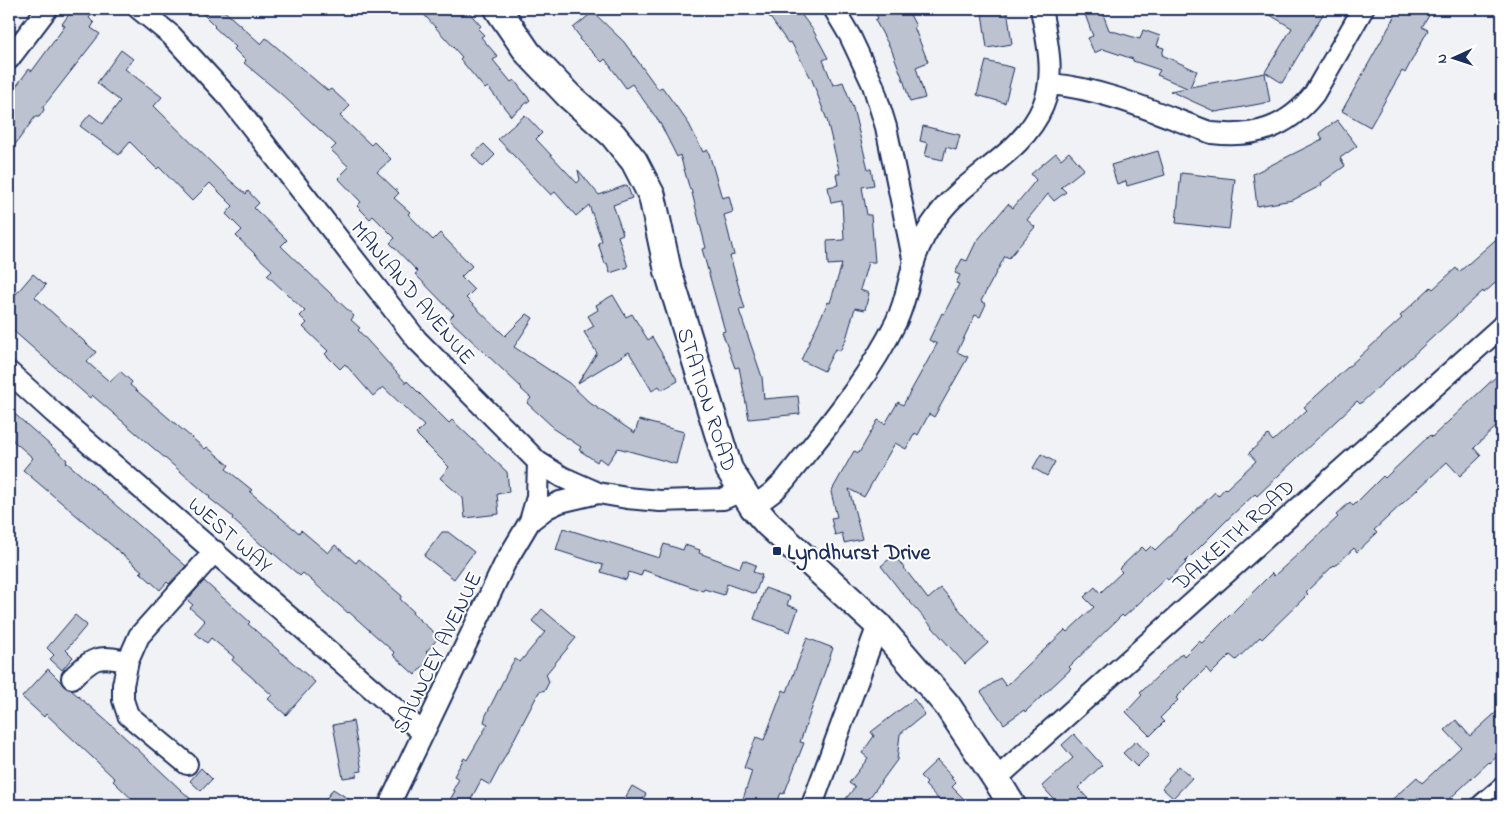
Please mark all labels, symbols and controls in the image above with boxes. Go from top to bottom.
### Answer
north arrow [1428,32,1478,82]
text: N [1432,53,1453,64]
street label: MANLAND AVENUE [342,215,482,373]
street label: STATION ROAD [667,324,743,476]
street label: DALKEITH ROAD [1166,473,1303,600]
street label: WEST WAY [180,490,279,582]
place label: Lyndhurst Drive [787,538,932,571]
marker: Lyndhurst Drive [771,545,783,557]
street label: SAUNCEY AVENUE [386,567,492,740]

